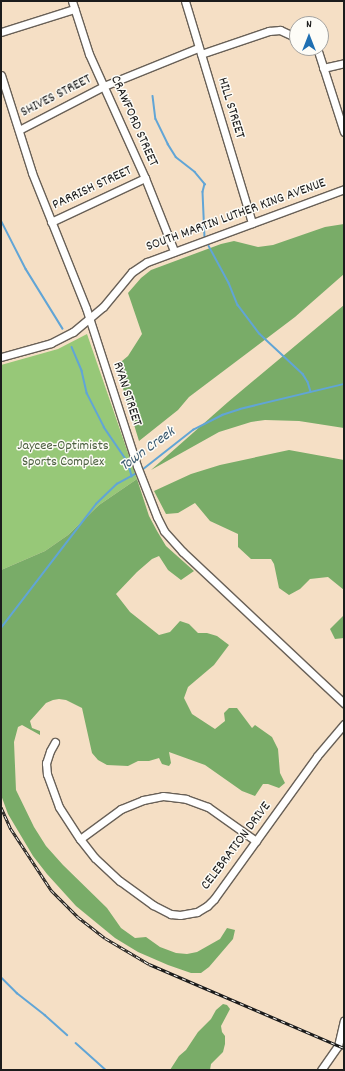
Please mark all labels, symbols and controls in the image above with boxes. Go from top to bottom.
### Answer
north arrow [289,16,329,56]
text: N [306,17,312,33]
street label: SHIVES STREET [18,71,94,121]
street label: CRAWFORD STREET [106,73,162,169]
street label: HILL STREET [214,75,248,141]
street label: PARRISH STREET [50,162,134,214]
street label: SOUTH MARTIN LUTHER KING AVENUE [144,175,328,255]
street label: RYAN STREET [109,360,145,428]
water label: Town Creek [117,424,179,476]
park label: Jaycee-Optimists Sports Complex [17,438,109,470]
street label: CELEBRATION DRIVE [197,799,275,893]

